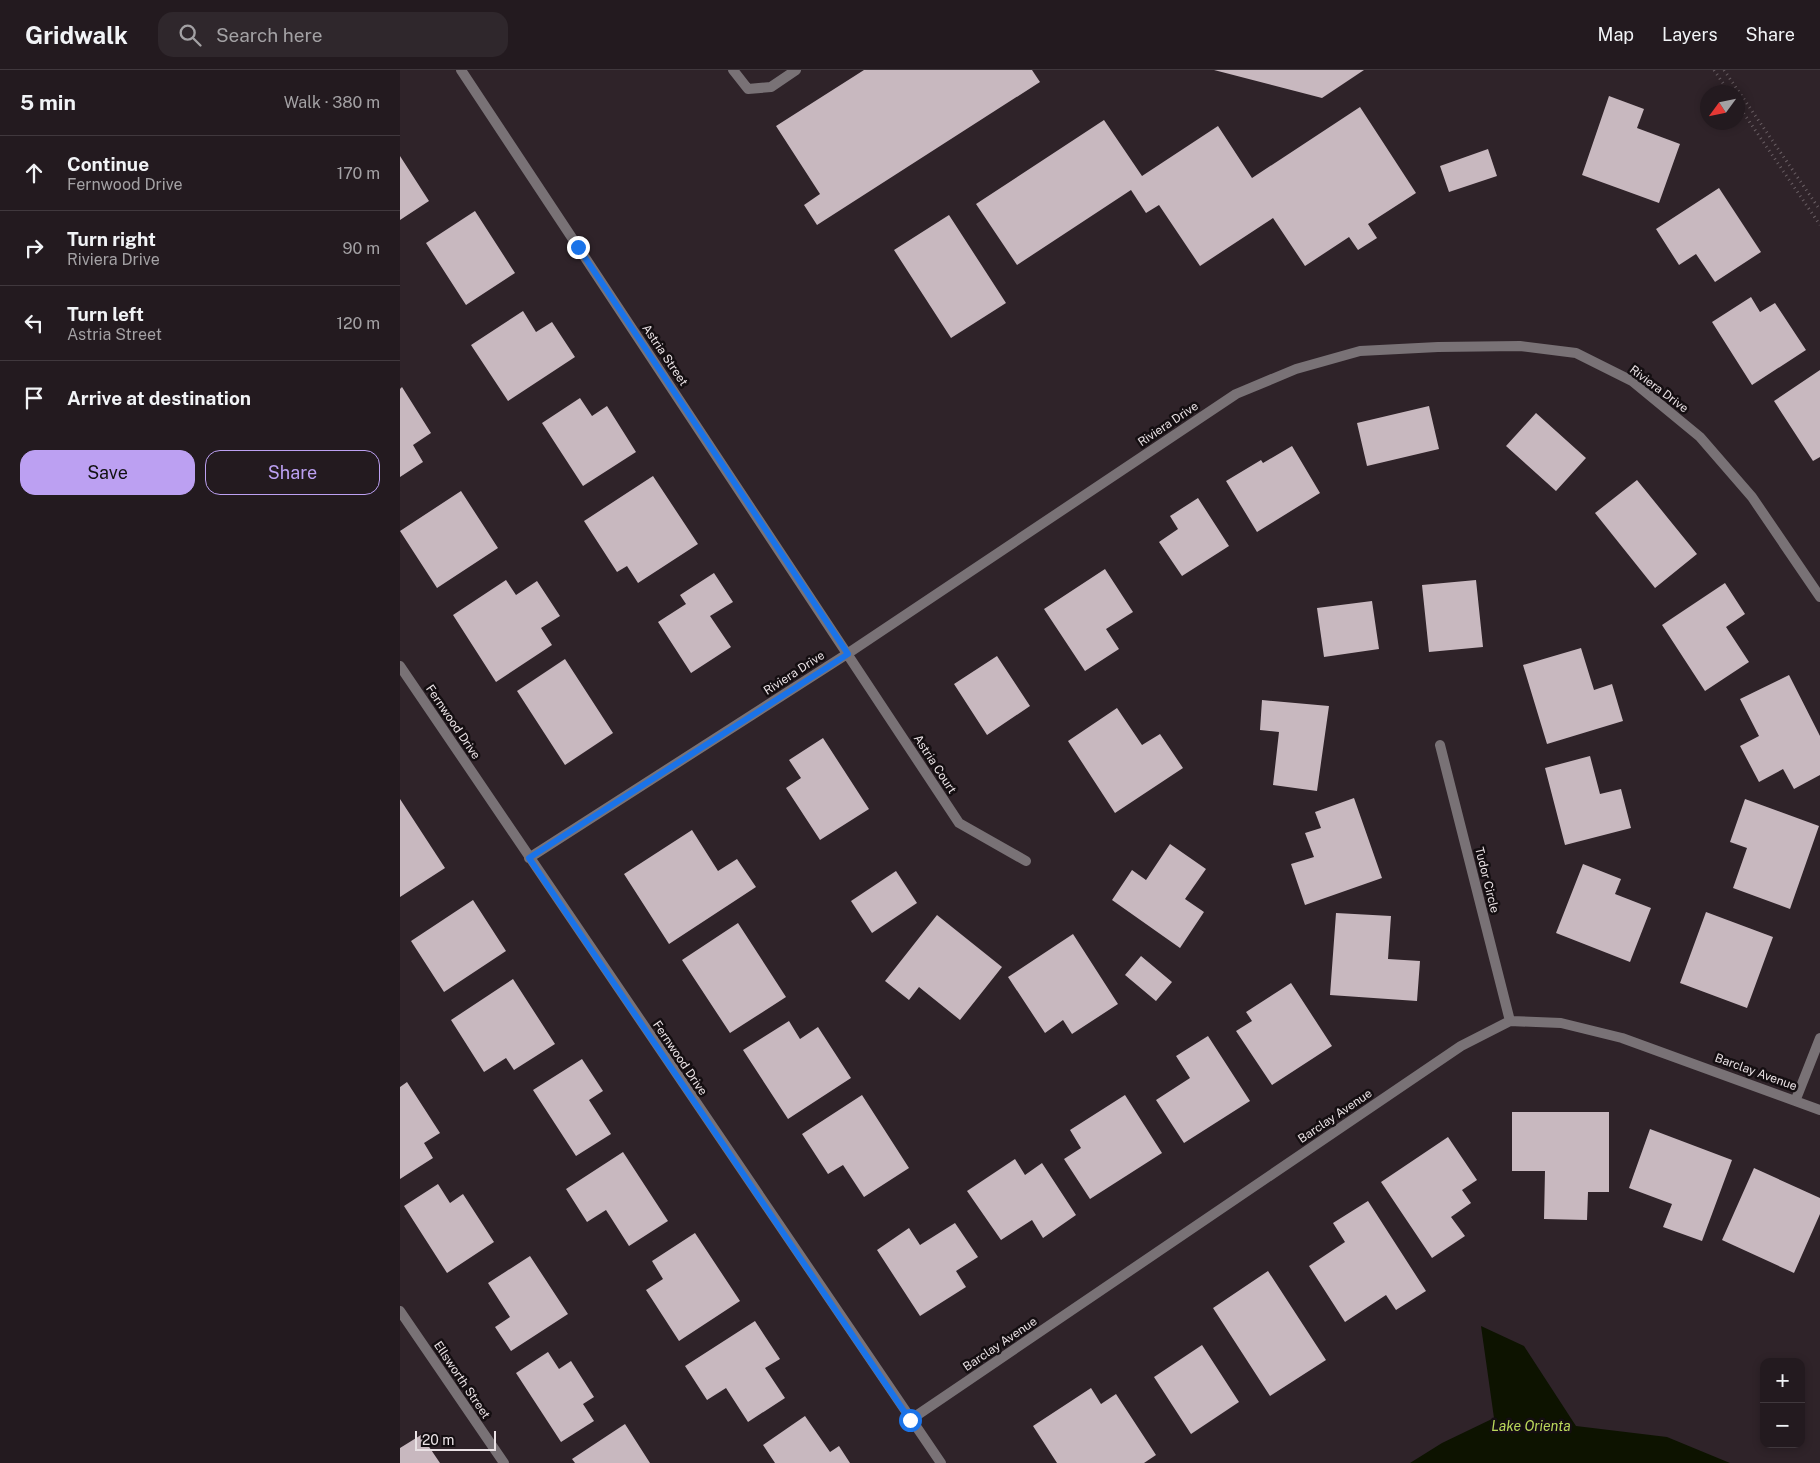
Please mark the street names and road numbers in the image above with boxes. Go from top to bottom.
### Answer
street label: Astria Street [639,322,691,389]
street label: Riviera Drive [1627,362,1691,416]
street label: Riviera Drive [1135,399,1201,449]
street label: Riviera Drive [761,648,827,698]
street label: Fernwood Drive [423,682,483,762]
street label: Astria Court [911,732,959,796]
street label: Tudor Circle [1472,846,1502,915]
street label: Fernwood Drive [650,1018,710,1098]
street label: Barclay Avenue [1713,1051,1799,1093]
street label: Barclay Avenue [1295,1086,1375,1146]
street label: Barclay Avenue [960,1314,1040,1374]
street label: Ellsworth Street [431,1339,493,1422]

